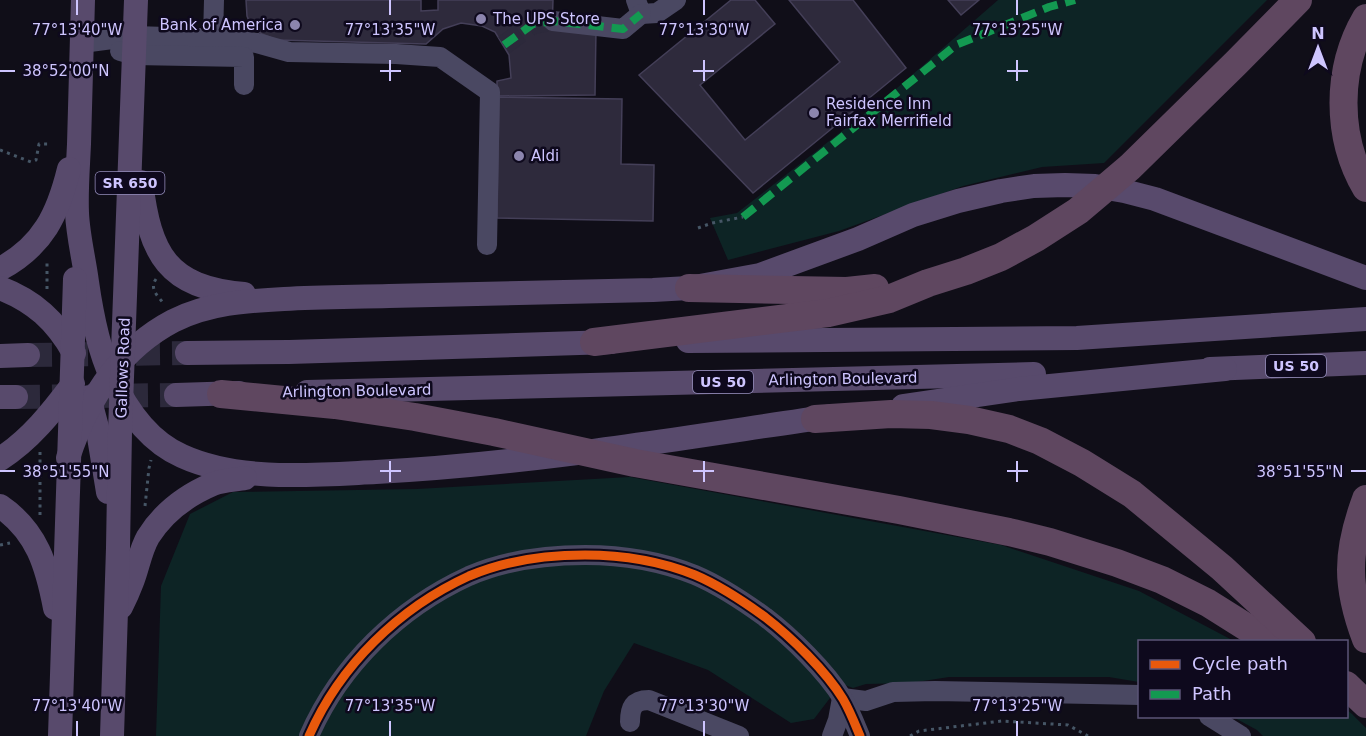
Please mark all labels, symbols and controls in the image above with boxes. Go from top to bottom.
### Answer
place label: The UPS Store [492,10,600,28]
marker: The UPS Store [474,12,488,26]
place label: Bank of America [159,16,283,34]
marker: Bank of America [288,18,302,32]
north arrow [1288,18,1348,78]
text: 77°13'40"W [32,21,122,39]
text: 77°13'35"W [345,21,435,39]
text: 77°13'30"W [659,21,749,39]
text: 77°13'25"W [972,21,1062,39]
text: N [1311,24,1325,43]
text: 38°52'00"N [22,62,110,80]
place label: Residence Inn Fairfax Merrifield [826,95,952,130]
marker: Residence Inn Fairfax Merrifield [807,106,821,120]
place label: Aldi [531,147,559,165]
marker: Aldi [512,149,526,163]
road number: SR 650 [96,172,164,194]
street label: Gallows Road [112,317,134,419]
road number: US 50 [1266,355,1326,377]
street label: Arlington Boulevard [768,369,918,389]
road number: US 50 [693,371,753,393]
street label: Arlington Boulevard [282,381,432,401]
text: 38°51'55"N [22,463,110,481]
text: 38°51'55"N [1256,463,1344,481]
legend [1138,640,1348,718]
text: Cycle path [1192,653,1288,674]
text: Path [1192,683,1232,704]
text: 77°13'40"W [32,697,122,715]
text: 77°13'35"W [345,697,435,715]
text: 77°13'30"W [659,697,749,715]
text: 77°13'25"W [972,697,1062,715]

